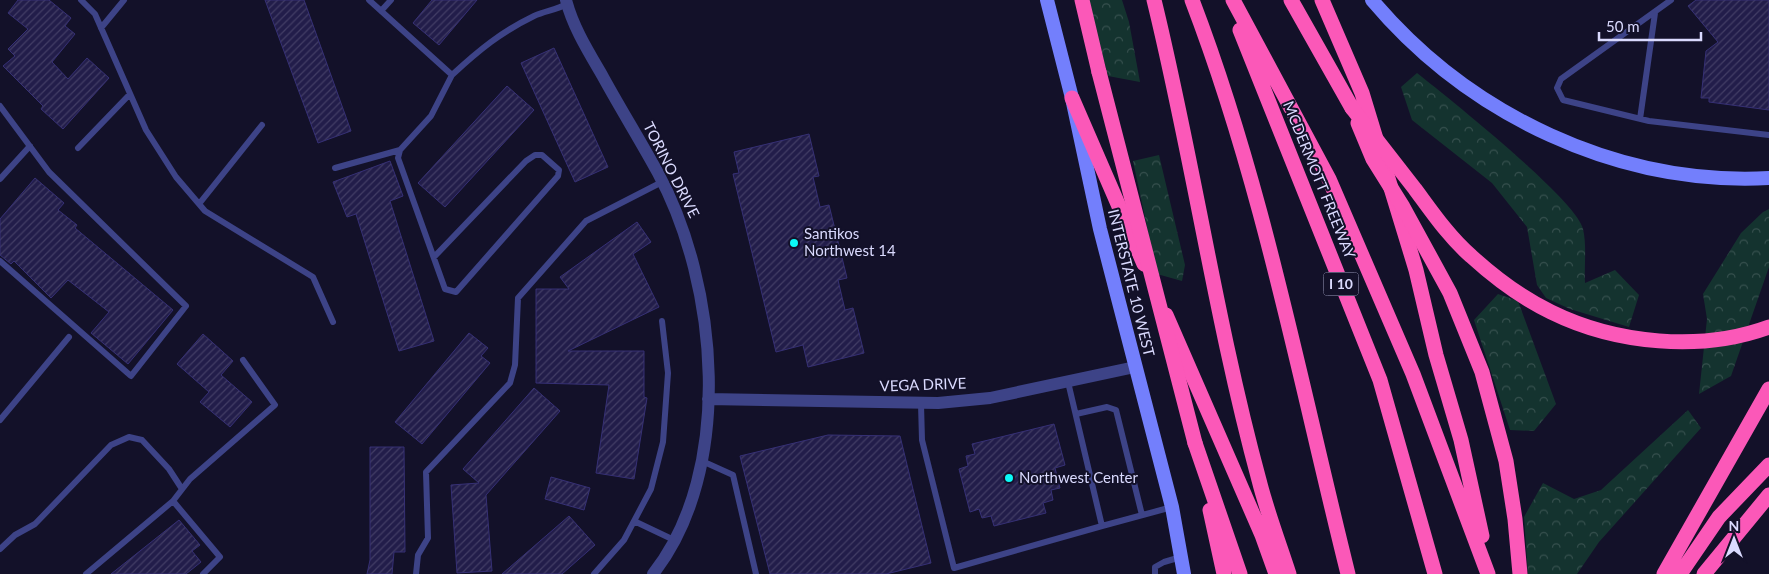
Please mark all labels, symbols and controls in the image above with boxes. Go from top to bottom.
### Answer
scale bar [1599,10,1702,42]
text: 50 m [1606,17,1640,35]
street label: MCDERMOTT FREEWAY [1280,98,1360,262]
street label: TORINO DRIVE [640,119,704,220]
street label: INTERSTATE 10 WEST [1105,207,1159,358]
place label: Santikos Northwest 14 [804,224,896,259]
marker: Santikos Northwest 14 [788,237,800,249]
road number: I 10 [1324,272,1358,296]
street label: VEGA DRIVE [879,373,967,395]
place label: Northwest Center [1019,468,1139,486]
marker: Northwest Center [1003,472,1015,484]
north arrow [1709,514,1759,564]
text: N [1729,517,1739,534]

